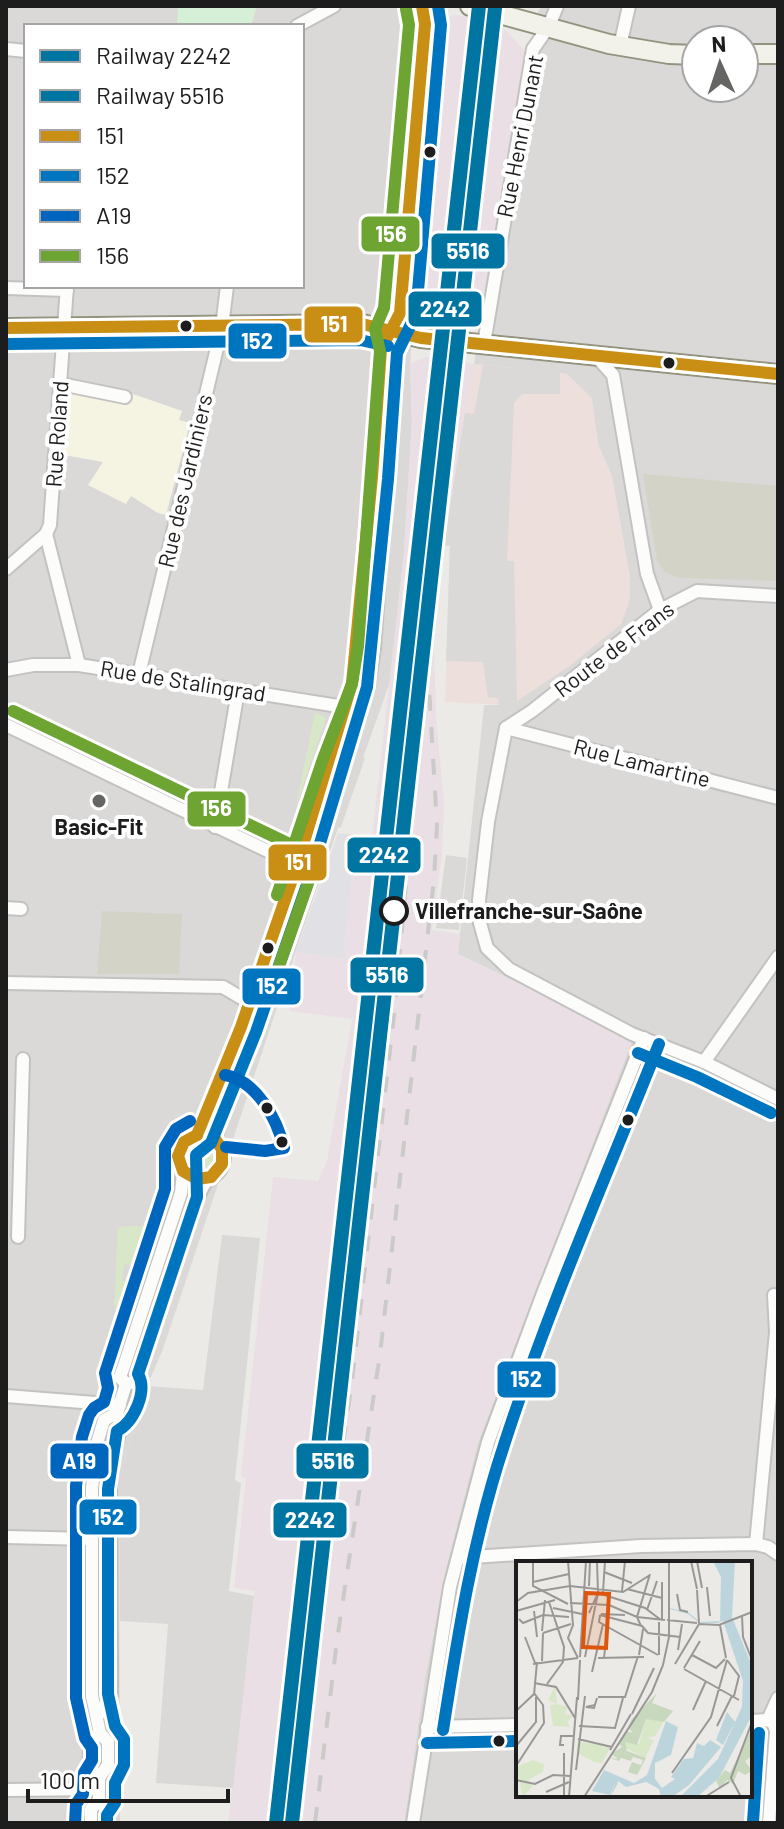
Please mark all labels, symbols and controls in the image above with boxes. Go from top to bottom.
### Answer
legend [24,24,304,288]
north arrow [680,24,760,104]
text: N [711,30,727,56]
text: Railway 2242 [96,40,231,69]
street label: Rue Henri Dunant [490,52,548,219]
text: Railway 5516 [96,80,224,109]
text: 151 [96,120,124,149]
unlabelled marker [422,144,438,160]
text: 152 [96,160,130,189]
text: A19 [96,200,131,229]
line badge: 156 [360,215,421,253]
text: 156 [375,220,407,246]
line badge: 5516 [430,232,506,270]
text: 5516 [446,237,490,263]
text: 156 [96,240,129,269]
line badge: 2242 [407,290,483,328]
text: 2242 [420,295,470,321]
line badge: 151 [303,305,364,344]
text: 151 [320,310,348,336]
unlabelled marker [178,318,194,334]
line badge: 152 [227,322,288,360]
text: 152 [241,327,273,353]
unlabelled marker [661,355,677,371]
street label: Rue Roland [39,380,73,488]
street label: Rue des Jardiniers [151,392,217,570]
street label: Route de Frans [548,595,678,702]
street label: Rue de Stalingrad [99,654,268,706]
street label: Rue Lamartine [571,732,713,792]
line badge: 156 [186,790,247,828]
marker: Basic-Fit [90,792,108,810]
text: 156 [200,794,232,820]
place label: Basic-Fit [55,813,143,839]
line badge: 2242 [346,836,422,874]
text: 2242 [359,841,409,867]
line badge: 151 [267,843,328,882]
text: 151 [284,848,312,874]
marker: Villefranche-sur-Saône [380,897,408,925]
place label: Villefranche-sur-Saône [415,897,643,923]
unlabelled marker [260,940,276,956]
line badge: 5516 [349,956,425,994]
text: 5516 [365,961,409,987]
line badge: 152 [241,967,302,1006]
text: 152 [256,972,288,998]
unlabelled marker [259,1100,275,1116]
unlabelled marker [620,1112,636,1128]
unlabelled marker [274,1134,290,1150]
line badge: 152 [496,1360,557,1399]
text: 152 [510,1365,542,1391]
line badge: A19 [49,1442,110,1480]
line badge: 5516 [295,1442,370,1480]
text: A19 [62,1447,96,1473]
text: 5516 [311,1447,355,1473]
line badge: 152 [78,1498,138,1536]
line badge: 2242 [272,1501,348,1539]
text: 152 [92,1503,124,1529]
text: 2242 [285,1506,335,1532]
inset map [516,1561,752,1797]
unlabelled marker [491,1733,507,1749]
scale bar [28,1753,228,1803]
text: 100 m [40,1765,100,1794]

